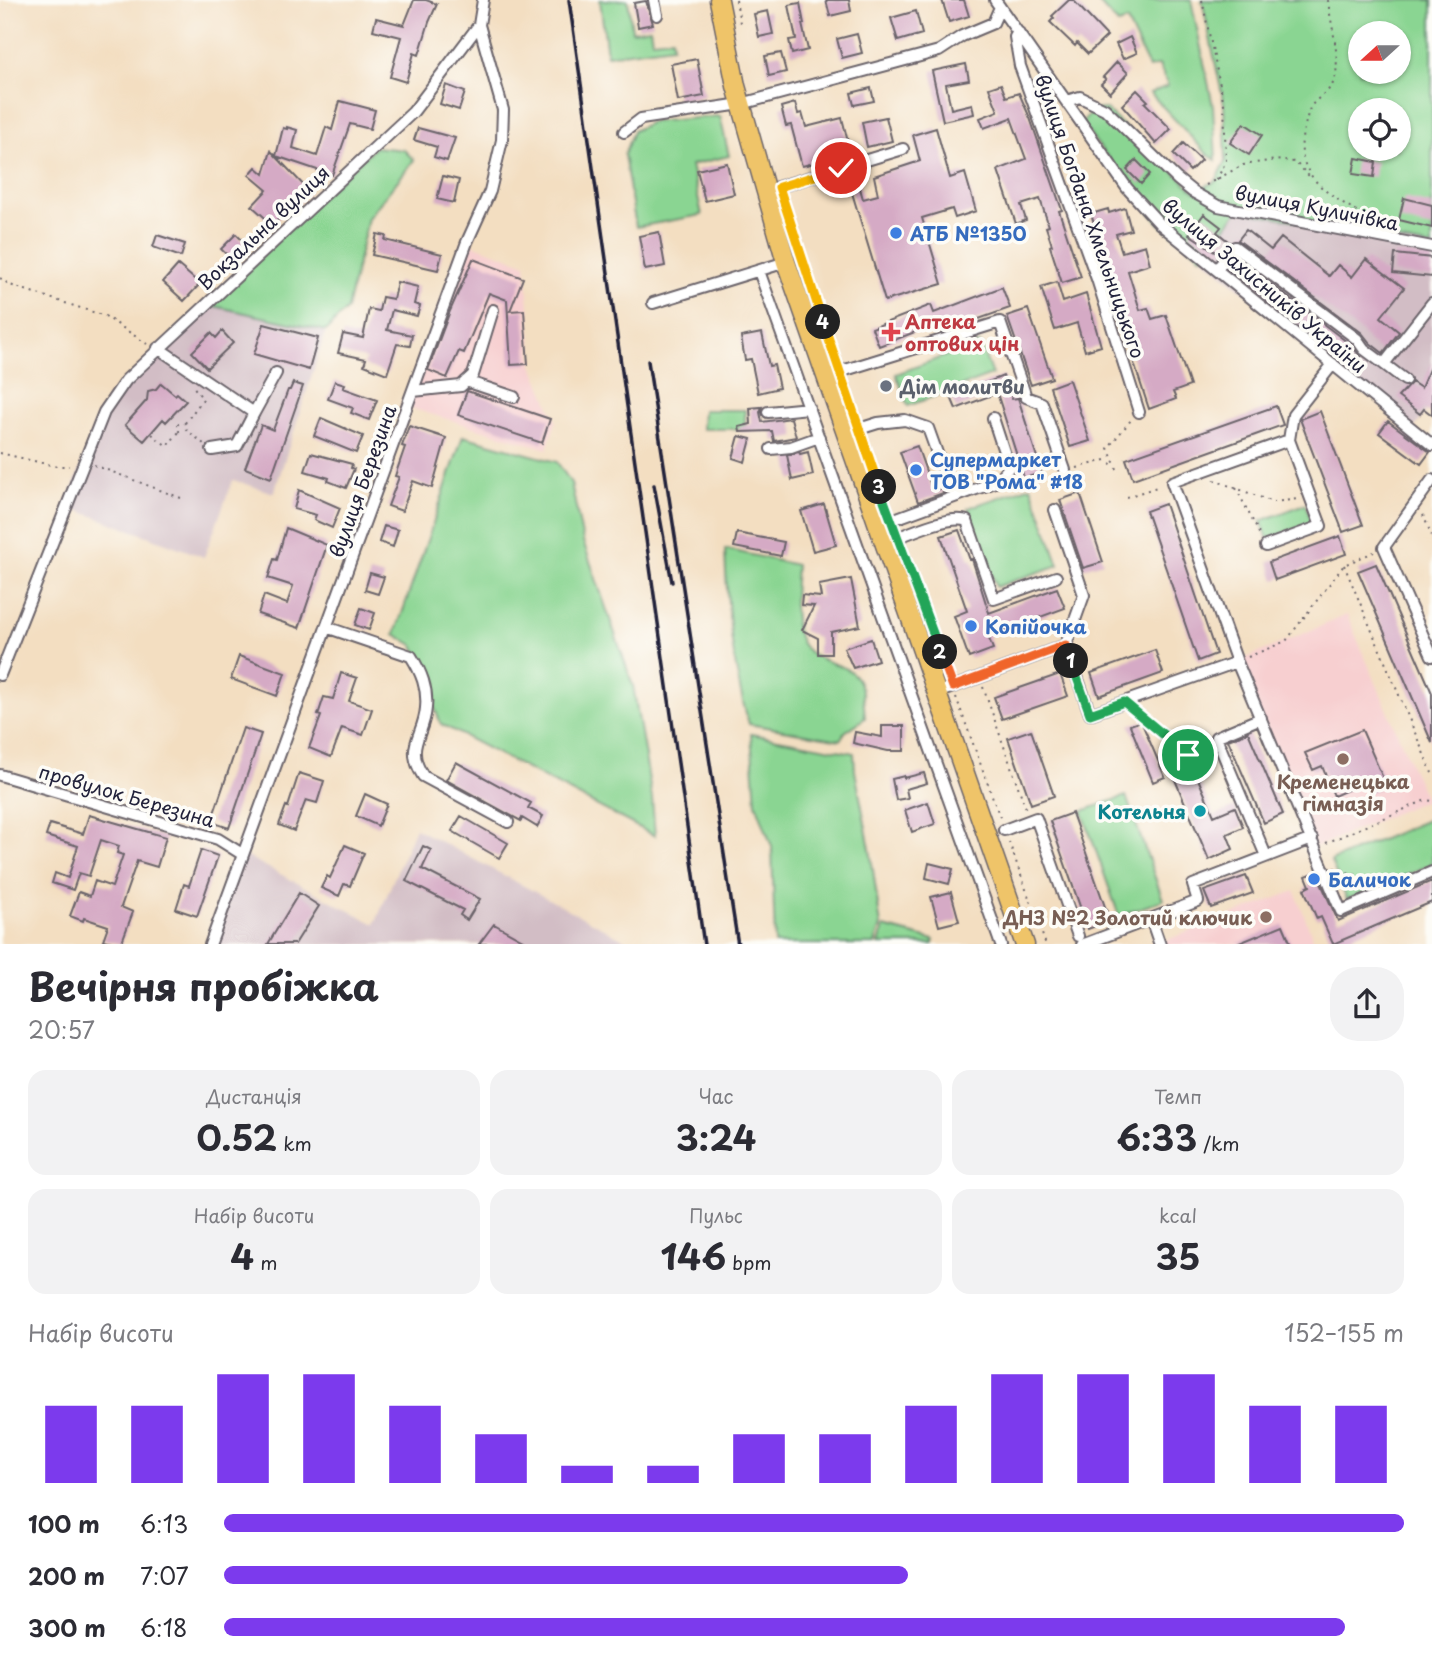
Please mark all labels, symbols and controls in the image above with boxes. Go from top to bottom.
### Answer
north arrow [1348,21,1410,84]
map controls [1348,21,1411,161]
street label: вулиця Богдана Хмельницького [1029,70,1153,362]
button: locate [1348,98,1411,161]
pin [811,138,871,198]
icon: check [822,149,860,187]
street label: Вокзальна вулиця [191,158,335,296]
street label: вулиця Куличівка [1233,177,1401,237]
street label: вулиця Захисників України [1157,191,1373,379]
place label: АТБ №1350 [909,219,1027,247]
marker: АТБ №1350 [888,225,904,241]
pin: 4 [806,304,840,340]
text: 4 [816,307,829,335]
place label: Аптека оптових цін [905,307,1019,357]
marker: Аптека оптових цін [883,324,899,340]
place label: Дім молитви [899,372,1025,400]
marker: Дім молитви [878,378,894,394]
street label: вулиця Березина [321,401,403,561]
place label: Супермаркет ТОВ "Рома" #18 [930,445,1083,495]
marker: Супермаркет ТОВ "Рома" #18 [908,462,924,478]
pin: 3 [862,470,896,504]
text: 3 [872,472,885,500]
place label: Копійочка [985,612,1087,640]
marker: Копійочка [963,618,979,634]
pin: 2 [922,634,958,670]
text: 2 [933,637,946,665]
pin: 1 [1054,644,1088,678]
text: 1 [1066,646,1075,674]
pin [1158,725,1218,785]
icon: arrive [1169,736,1207,774]
marker: Кременецька гімназія [1335,751,1351,767]
street label: провулок Березина [36,757,218,833]
place label: Кременецька гімназія [1276,767,1410,817]
place label: Котельня [1098,797,1186,825]
marker: Котельня [1192,803,1208,819]
place label: Баличок [1328,865,1412,893]
marker: Баличок [1306,871,1322,887]
place label: ДНЗ №2 Золотий ключик [1002,903,1253,931]
marker: ДНЗ №2 Золотий ключик [1258,909,1274,925]
text: Вечірня пробіжка [28,957,379,1014]
button: share [1330,967,1404,1041]
text: 20:57 [28,1012,95,1047]
text: Дистанція [206,1082,302,1110]
text: Час [699,1082,733,1110]
text: Темп [1154,1082,1202,1110]
text: 0.52 [196,1110,277,1163]
text: 3:24 [676,1110,756,1163]
text: 6:33 [1116,1110,1197,1163]
text: km [277,1129,312,1157]
text: /km [1197,1129,1240,1157]
text: Набір висоти [194,1201,314,1229]
text: Пульс [689,1201,743,1229]
text: kcal [1159,1201,1197,1229]
text: 4 [230,1229,254,1282]
text: 146 [660,1229,726,1282]
text: 35 [1155,1229,1201,1282]
text: m [254,1248,278,1276]
text: bpm [726,1248,772,1276]
text: Набір висоти [28,1315,174,1350]
text: 152–155 m [1284,1315,1404,1350]
text: 100 m [28,1506,100,1541]
text: 6:13 [140,1506,188,1541]
text: 200 m [28,1558,105,1593]
text: 7:07 [140,1558,189,1593]
text: 300 m [28,1610,106,1645]
text: 6:18 [140,1610,187,1645]

